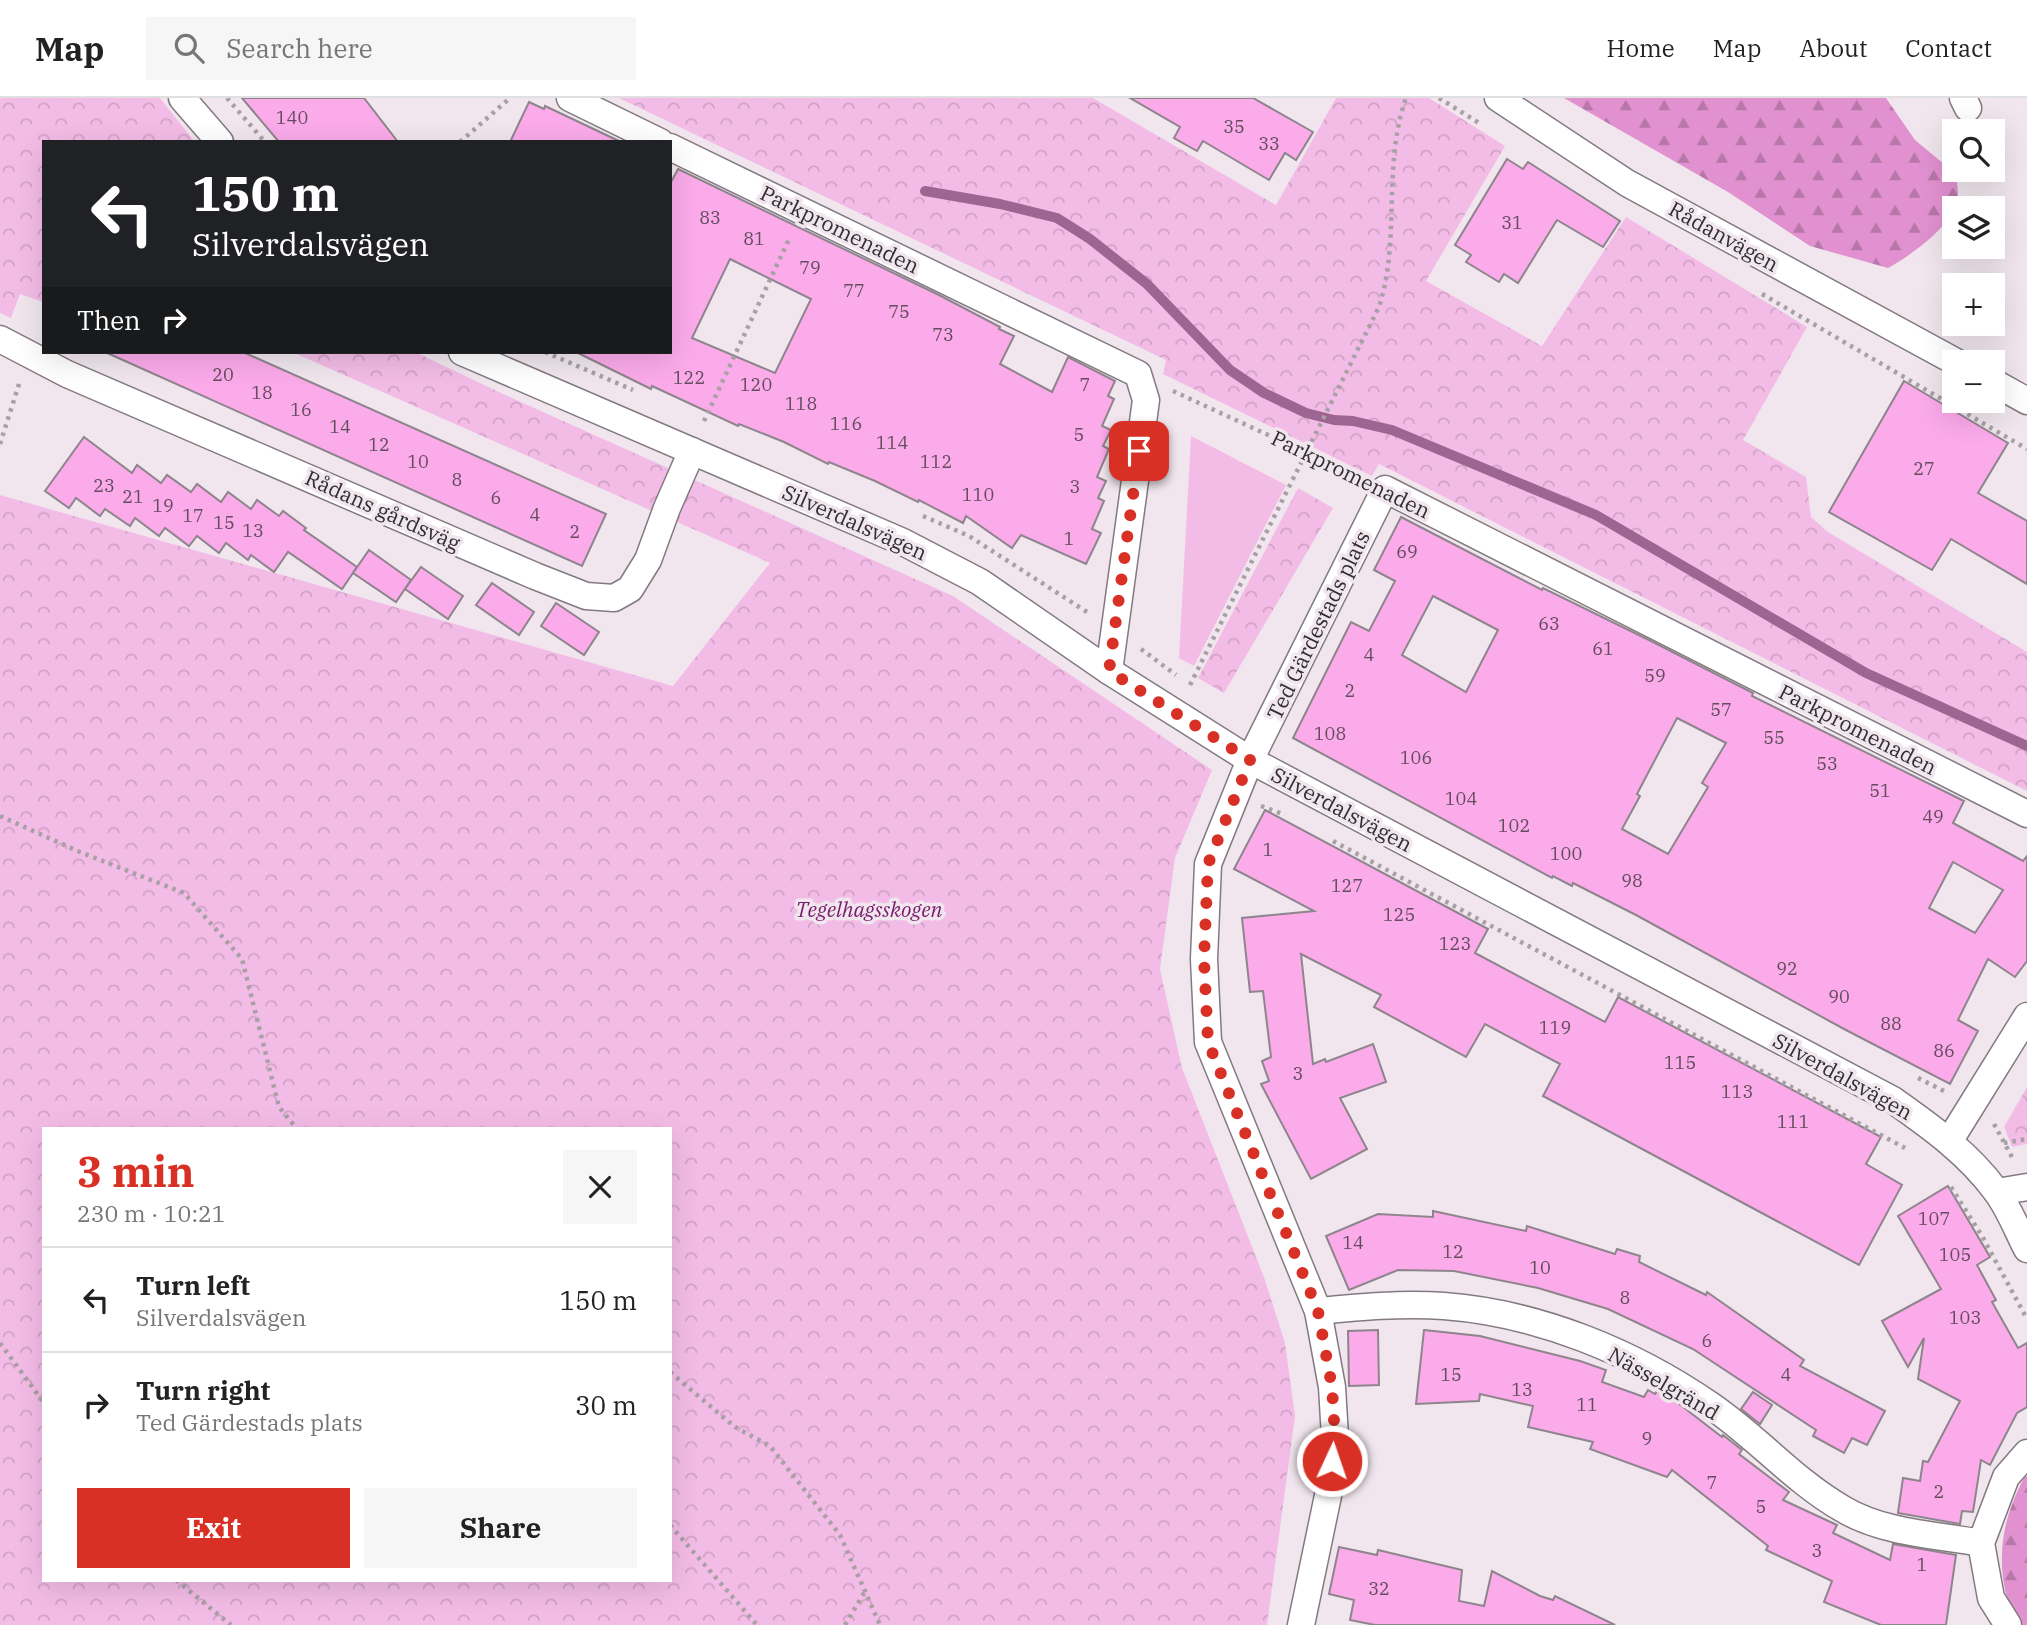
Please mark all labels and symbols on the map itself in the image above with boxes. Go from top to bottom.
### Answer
house number: 140 [276,106,308,129]
house number: 35 [1223,115,1245,138]
house number: 33 [1258,132,1280,155]
street label: Parkpromenaden [756,178,924,280]
street label: Rådanvägen [1664,194,1784,278]
house number: 83 [699,206,721,229]
house number: 31 [1501,211,1523,234]
house number: 81 [743,227,765,250]
house number: 79 [799,256,821,279]
house number: 77 [843,279,865,302]
house number: 75 [888,300,910,323]
house number: 73 [932,323,954,346]
house number: 20 [212,363,234,386]
house number: 122 [673,366,705,389]
house number: 120 [740,373,772,396]
house number: 7 [1080,373,1090,396]
house number: 18 [251,381,273,404]
house number: 118 [785,392,817,415]
house number: 16 [290,398,312,421]
house number: 116 [830,412,862,435]
house number: 14 [329,415,351,438]
pin [1109,421,1169,481]
house number: 5 [1074,423,1084,446]
street label: Parkpromenaden [1267,423,1435,525]
house number: 114 [876,431,908,454]
house number: 12 [368,433,390,456]
house number: 10 [407,450,429,473]
house number: 112 [920,450,952,473]
house number: 27 [1913,457,1935,480]
street label: Rådans gårdsväg [301,463,466,557]
house number: 8 [452,468,462,491]
house number: 23 [93,474,115,497]
house number: 3 [1070,475,1080,498]
street label: Silverdalsvägen [778,478,932,566]
house number: 110 [962,483,994,506]
house number: 21 [122,485,144,508]
house number: 6 [491,486,501,509]
house number: 19 [152,494,174,517]
house number: 4 [530,503,540,526]
house number: 17 [182,504,204,527]
house number: 15 [213,511,235,534]
house number: 13 [242,519,264,542]
house number: 2 [570,520,580,543]
street label: Ted Gärdestads plats [1260,526,1376,724]
house number: 1 [1064,527,1074,550]
house number: 69 [1396,540,1418,563]
house number: 63 [1538,612,1560,635]
house number: 61 [1592,637,1614,660]
house number: 4 [1364,643,1374,666]
house number: 59 [1644,664,1666,687]
street label: Parkpromenaden [1774,677,1942,781]
house number: 2 [1345,679,1355,702]
house number: 57 [1710,698,1732,721]
house number: 108 [1314,722,1346,745]
house number: 55 [1763,726,1785,749]
house number: 106 [1400,746,1432,769]
house number: 53 [1816,752,1838,775]
street label: Silverdalsvägen [1267,760,1417,858]
house number: 51 [1869,779,1891,802]
house number: 104 [1445,787,1477,810]
house number: 49 [1922,805,1944,828]
house number: 102 [1498,814,1530,837]
house number: 1 [1263,838,1273,861]
house number: 100 [1550,842,1582,865]
house number: 98 [1621,869,1643,892]
house number: 127 [1331,874,1363,897]
park label: Tegelhagsskogen [796,895,943,923]
house number: 125 [1383,903,1415,926]
house number: 123 [1439,932,1471,955]
house number: 92 [1776,957,1798,980]
house number: 90 [1828,985,1850,1008]
house number: 88 [1880,1012,1902,1035]
house number: 119 [1539,1016,1571,1039]
street label: Silverdalsvägen [1768,1026,1918,1126]
house number: 86 [1933,1039,1955,1062]
house number: 115 [1664,1051,1696,1074]
house number: 3 [1293,1062,1303,1085]
house number: 113 [1721,1080,1753,1103]
house number: 111 [1777,1110,1809,1133]
house number: 107 [1918,1207,1950,1230]
house number: 14 [1342,1231,1364,1254]
house number: 12 [1442,1240,1464,1263]
house number: 105 [1939,1243,1971,1266]
house number: 10 [1529,1256,1551,1279]
house number: 8 [1620,1286,1630,1309]
house number: 103 [1949,1306,1981,1329]
house number: 6 [1702,1329,1712,1352]
street label: Nässelgränd [1603,1340,1725,1426]
house number: 15 [1440,1363,1462,1386]
house number: 4 [1781,1363,1791,1386]
house number: 13 [1511,1378,1533,1401]
house number: 11 [1576,1393,1598,1416]
position arrow [1295,1424,1369,1498]
house number: 9 [1642,1427,1652,1450]
house number: 7 [1707,1471,1717,1494]
house number: 2 [1934,1480,1944,1503]
house number: 5 [1756,1495,1766,1518]
house number: 3 [1812,1539,1822,1562]
house number: 1 [1917,1553,1927,1576]
house number: 32 [1368,1577,1390,1600]

